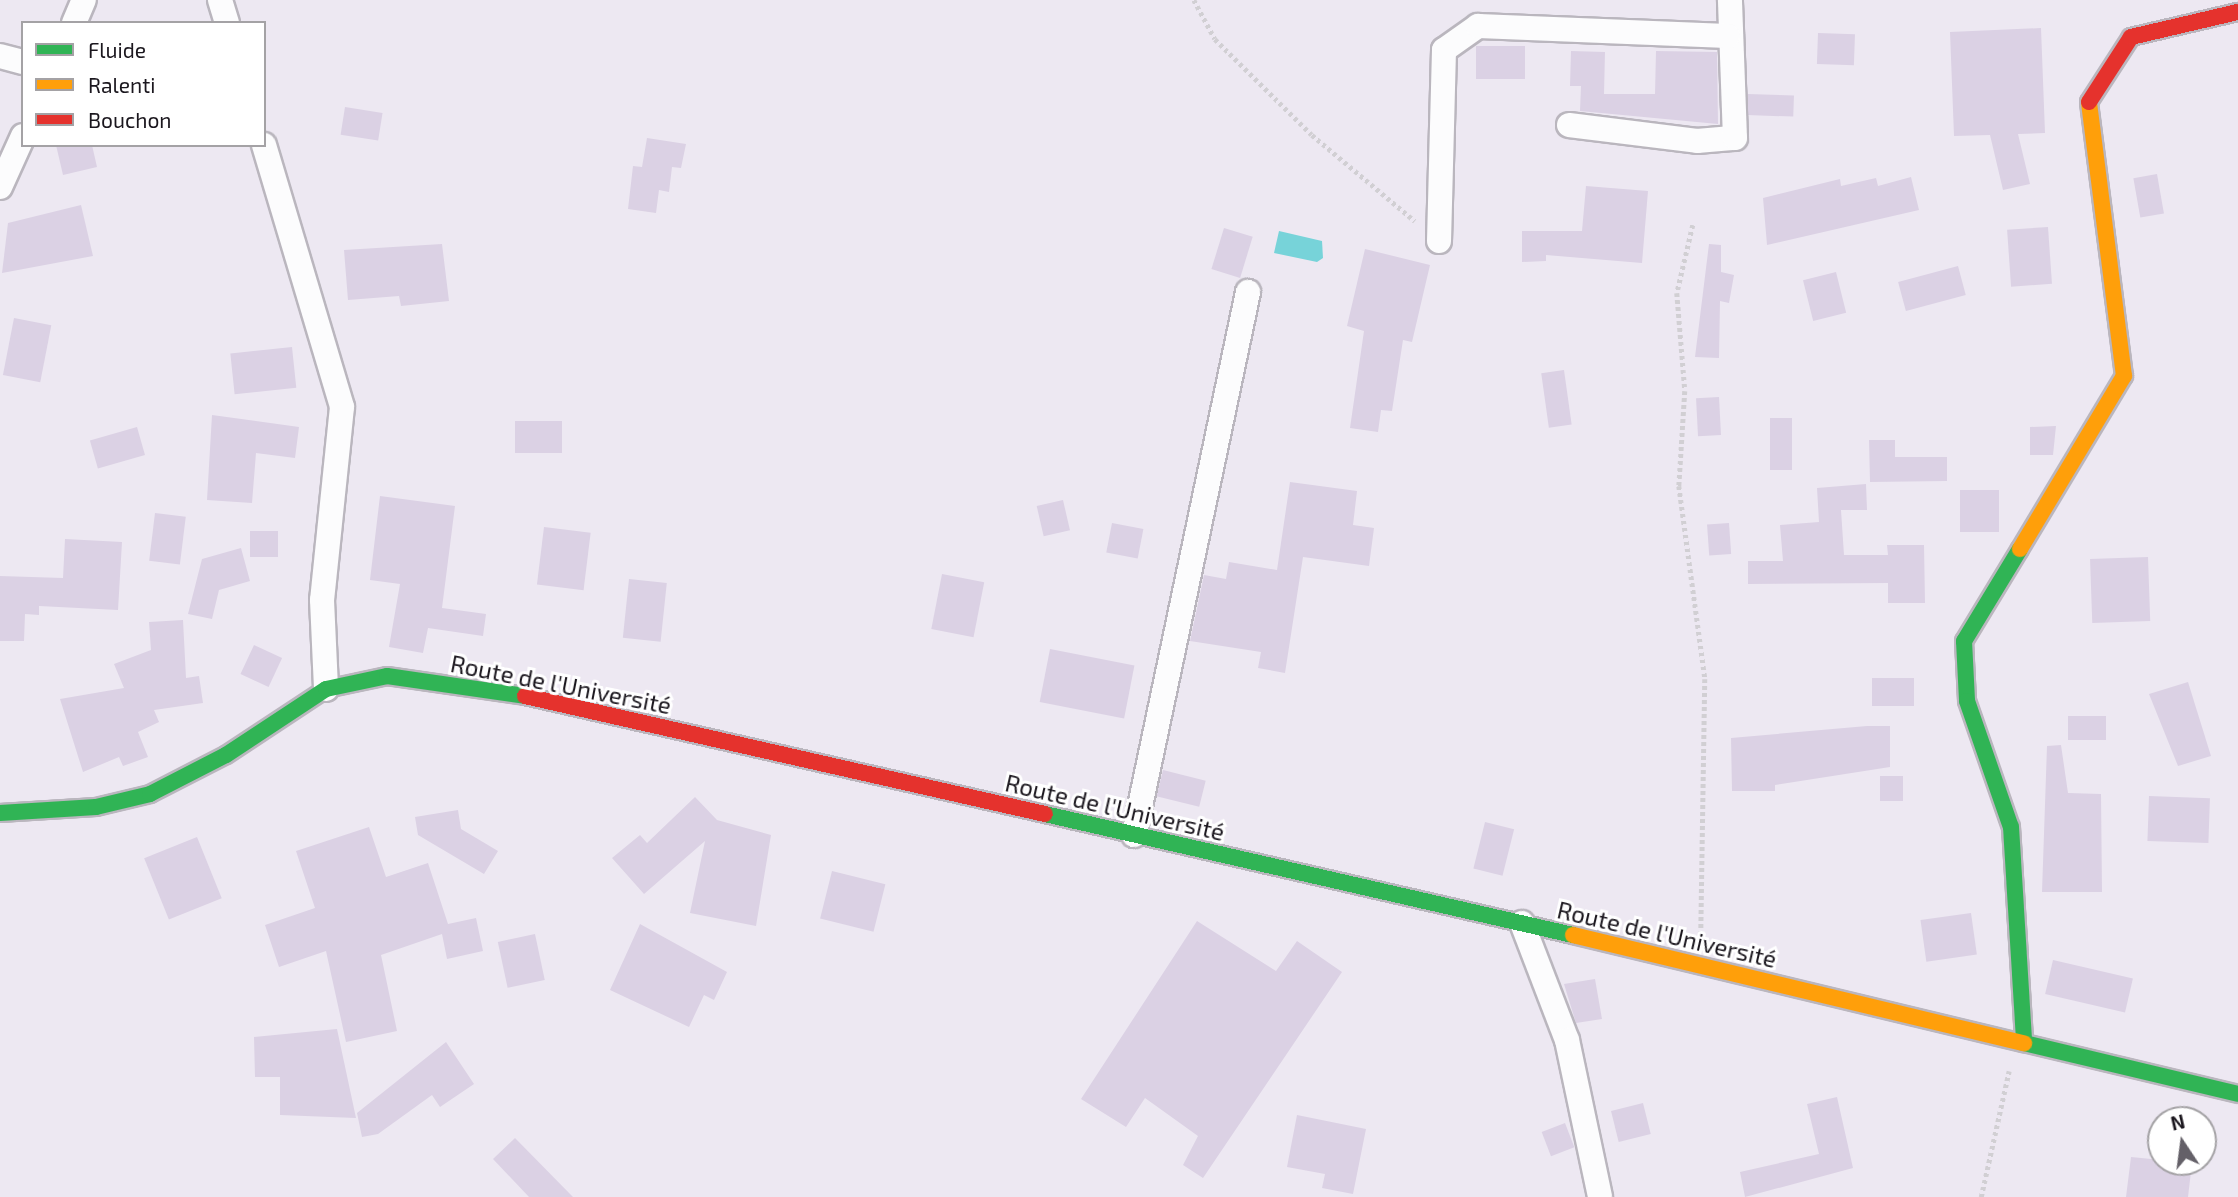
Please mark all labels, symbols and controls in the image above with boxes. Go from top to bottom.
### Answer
legend [21,21,266,147]
text: Fluide [88,37,146,62]
text: Ralenti [88,72,155,97]
text: Bouchon [88,107,172,132]
street label: Route de l'Université [448,648,674,720]
street label: Route de l'Université [1003,768,1227,846]
street label: Route de l'Université [1555,895,1779,973]
north arrow [2147,1106,2217,1176]
text: N [2168,1109,2187,1135]

